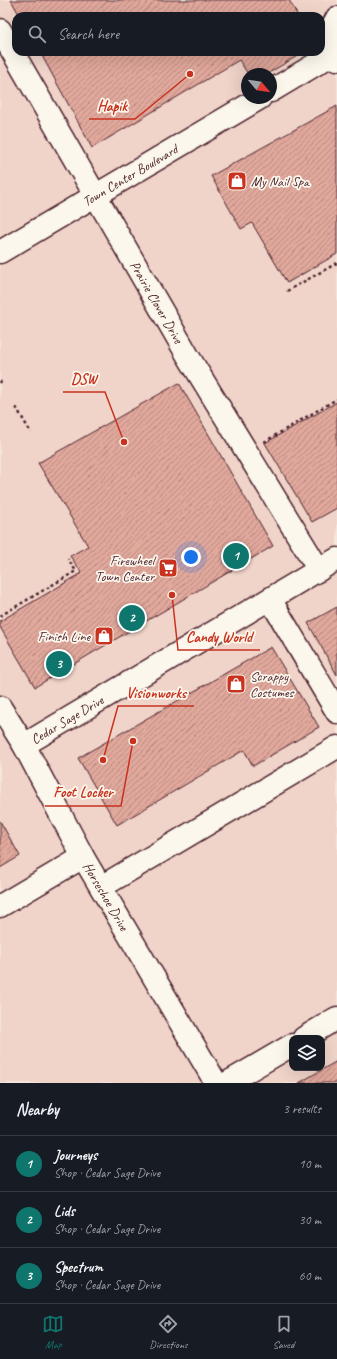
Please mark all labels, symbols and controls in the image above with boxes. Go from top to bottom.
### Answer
search box [12,12,325,56]
icon: search [26,23,48,45]
text: Search here [58,25,119,44]
north arrow [241,68,277,104]
callout: Hapik [89,92,135,119]
text: Hapik [97,97,128,116]
street label: Town Center Boulevard [79,139,183,210]
shop icon: My Nail Spa [226,170,248,192]
place label: My Nail Spa [251,173,310,190]
street label: Prairie Clover Drive [126,258,188,348]
callout: DSW [63,365,105,392]
text: DSW [71,370,99,389]
pin: 1 [223,541,249,571]
your location [181,547,201,567]
place label: Firewheel Town Center [95,552,157,585]
supermarket icon: Firewheel Town Center [157,557,179,579]
pin: 2 [119,603,145,633]
callout: Candy World [178,623,260,650]
shop icon: Finish Line [93,625,115,647]
place label: Finish Line [38,628,91,645]
text: Candy World [186,628,255,647]
pin: 3 [46,649,72,679]
place label: Scrappy Costumes [250,668,295,701]
shop icon: Scrappy Costumes [225,673,247,695]
callout: Visionworks [118,679,194,706]
text: Visionworks [126,684,188,703]
street label: Cedar Sage Drive [28,691,108,748]
callout: Foot Locker [45,779,121,806]
text: Foot Locker [53,783,114,802]
street label: Horseshoe Drive [79,859,133,935]
map controls [289,1035,325,1071]
button: layers [289,1035,325,1071]
text: Nearby [16,1099,59,1120]
text: 3 results [283,1101,321,1117]
text: Journeys [54,1146,97,1165]
text: 1 [26,1156,32,1172]
text: 10 m [299,1156,321,1172]
text: Shop · Cedar Sage Drive [54,1165,160,1181]
text: Lids [54,1202,75,1221]
text: 2 [26,1212,32,1228]
text: 30 m [299,1212,321,1228]
text: Shop · Cedar Sage Drive [54,1221,160,1237]
text: Spectrum [54,1258,103,1277]
text: 3 [26,1268,32,1284]
text: 60 m [299,1268,321,1284]
text: Shop · Cedar Sage Drive [54,1277,160,1293]
tab: Map [42,1313,64,1351]
tab: Directions [149,1313,188,1351]
tab: Saved [273,1313,295,1351]

